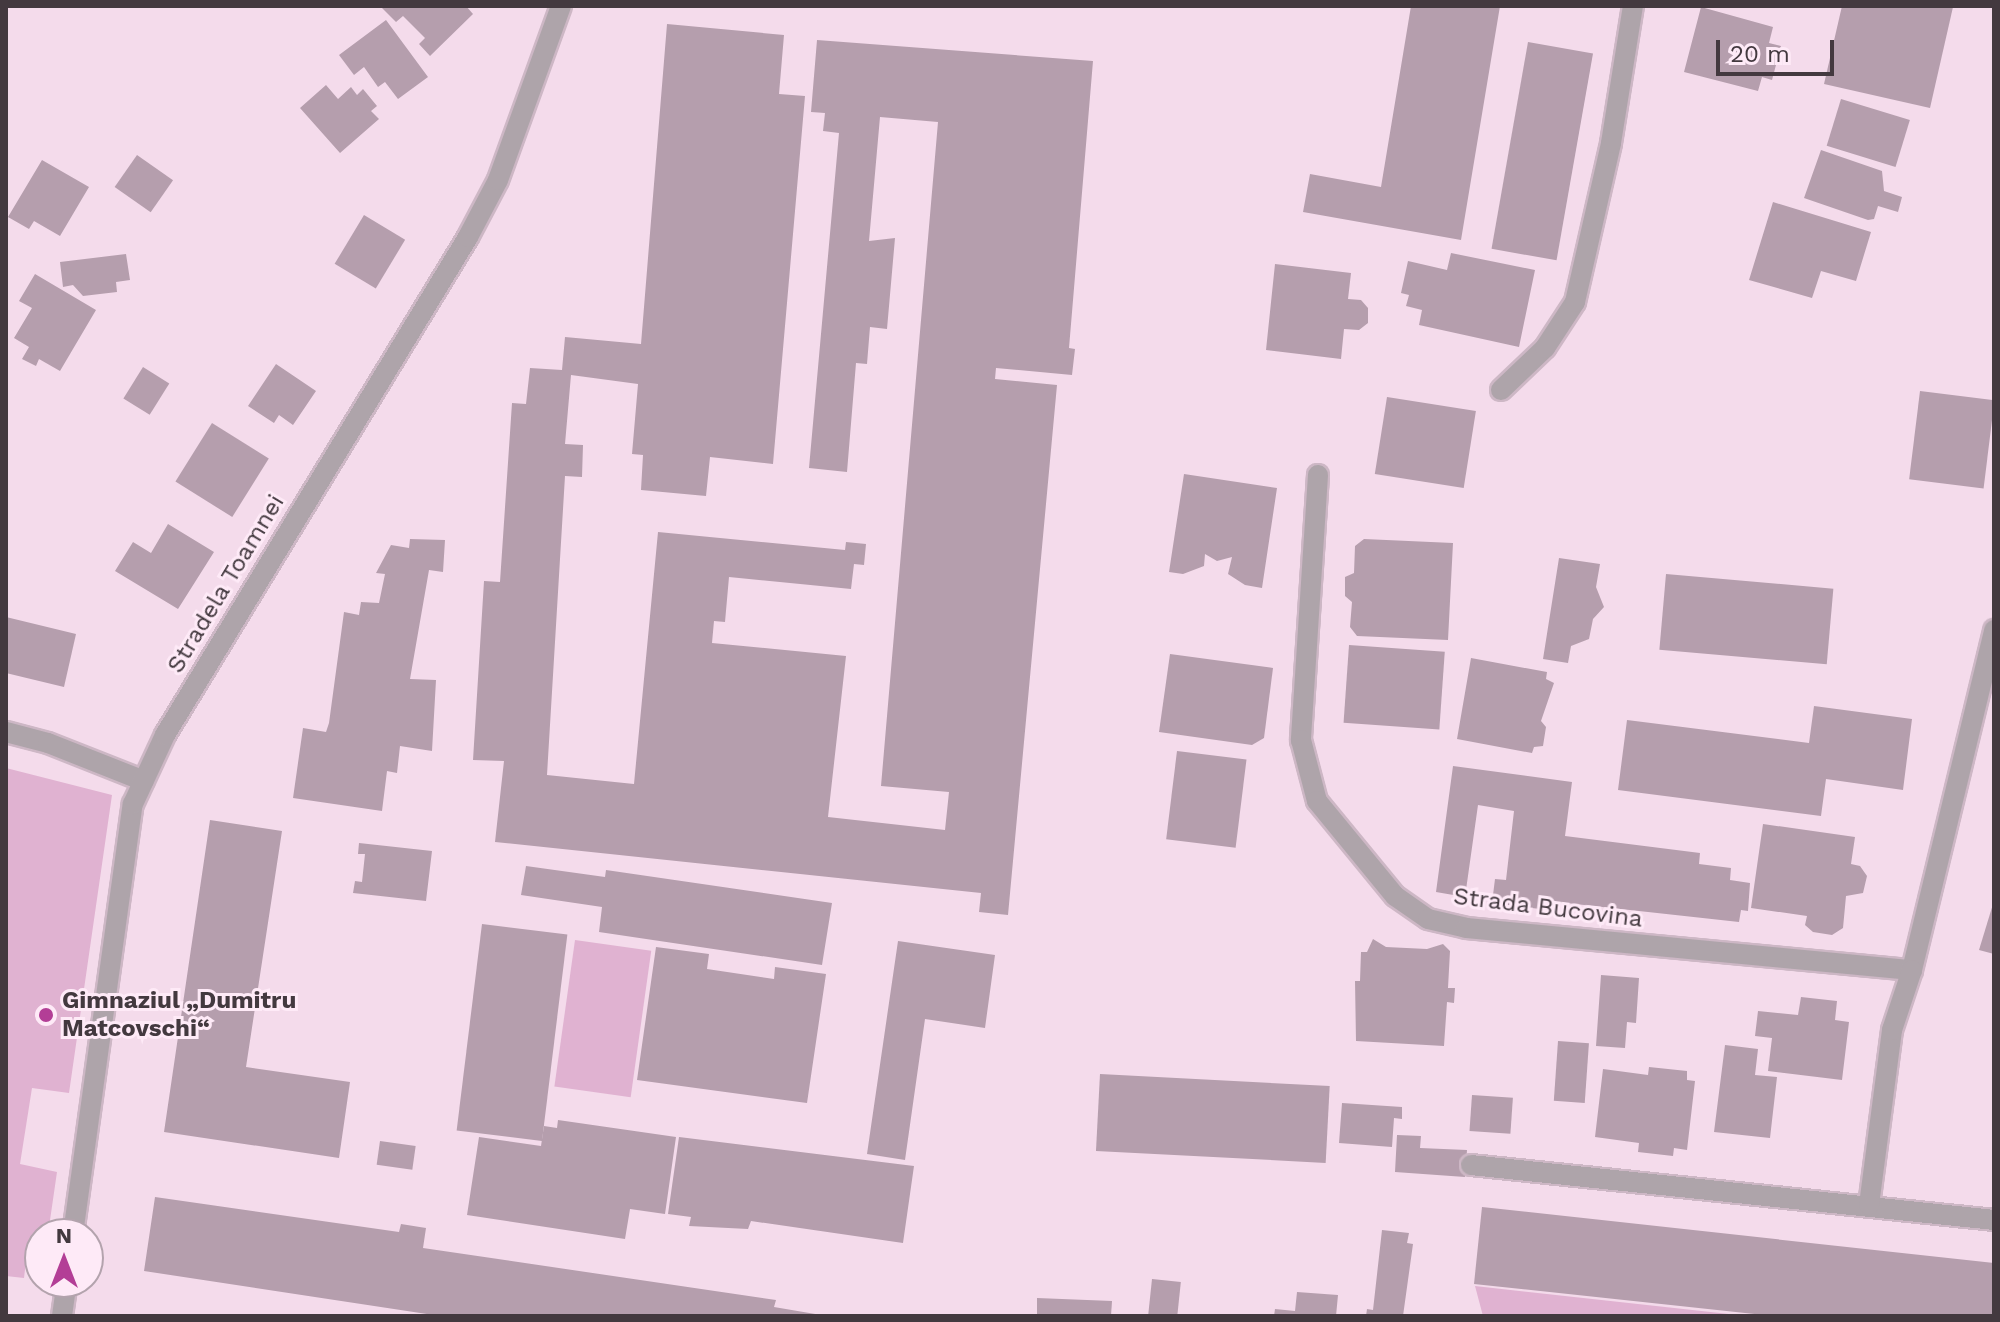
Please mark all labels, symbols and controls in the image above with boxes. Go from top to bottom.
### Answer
scale bar [1720,24,1838,74]
text: 20 m [1730,40,1790,68]
street label: Stradela Toamnei [161,489,291,679]
street label: Strada Bucovina [1451,882,1645,934]
place label: Gimnaziul „Dumitru Matcovschi“ [62,987,297,1043]
marker: Gimnaziul „Dumitru Matcovschi“ [37,1006,55,1024]
north arrow [24,1218,104,1298]
text: N [56,1223,72,1248]

